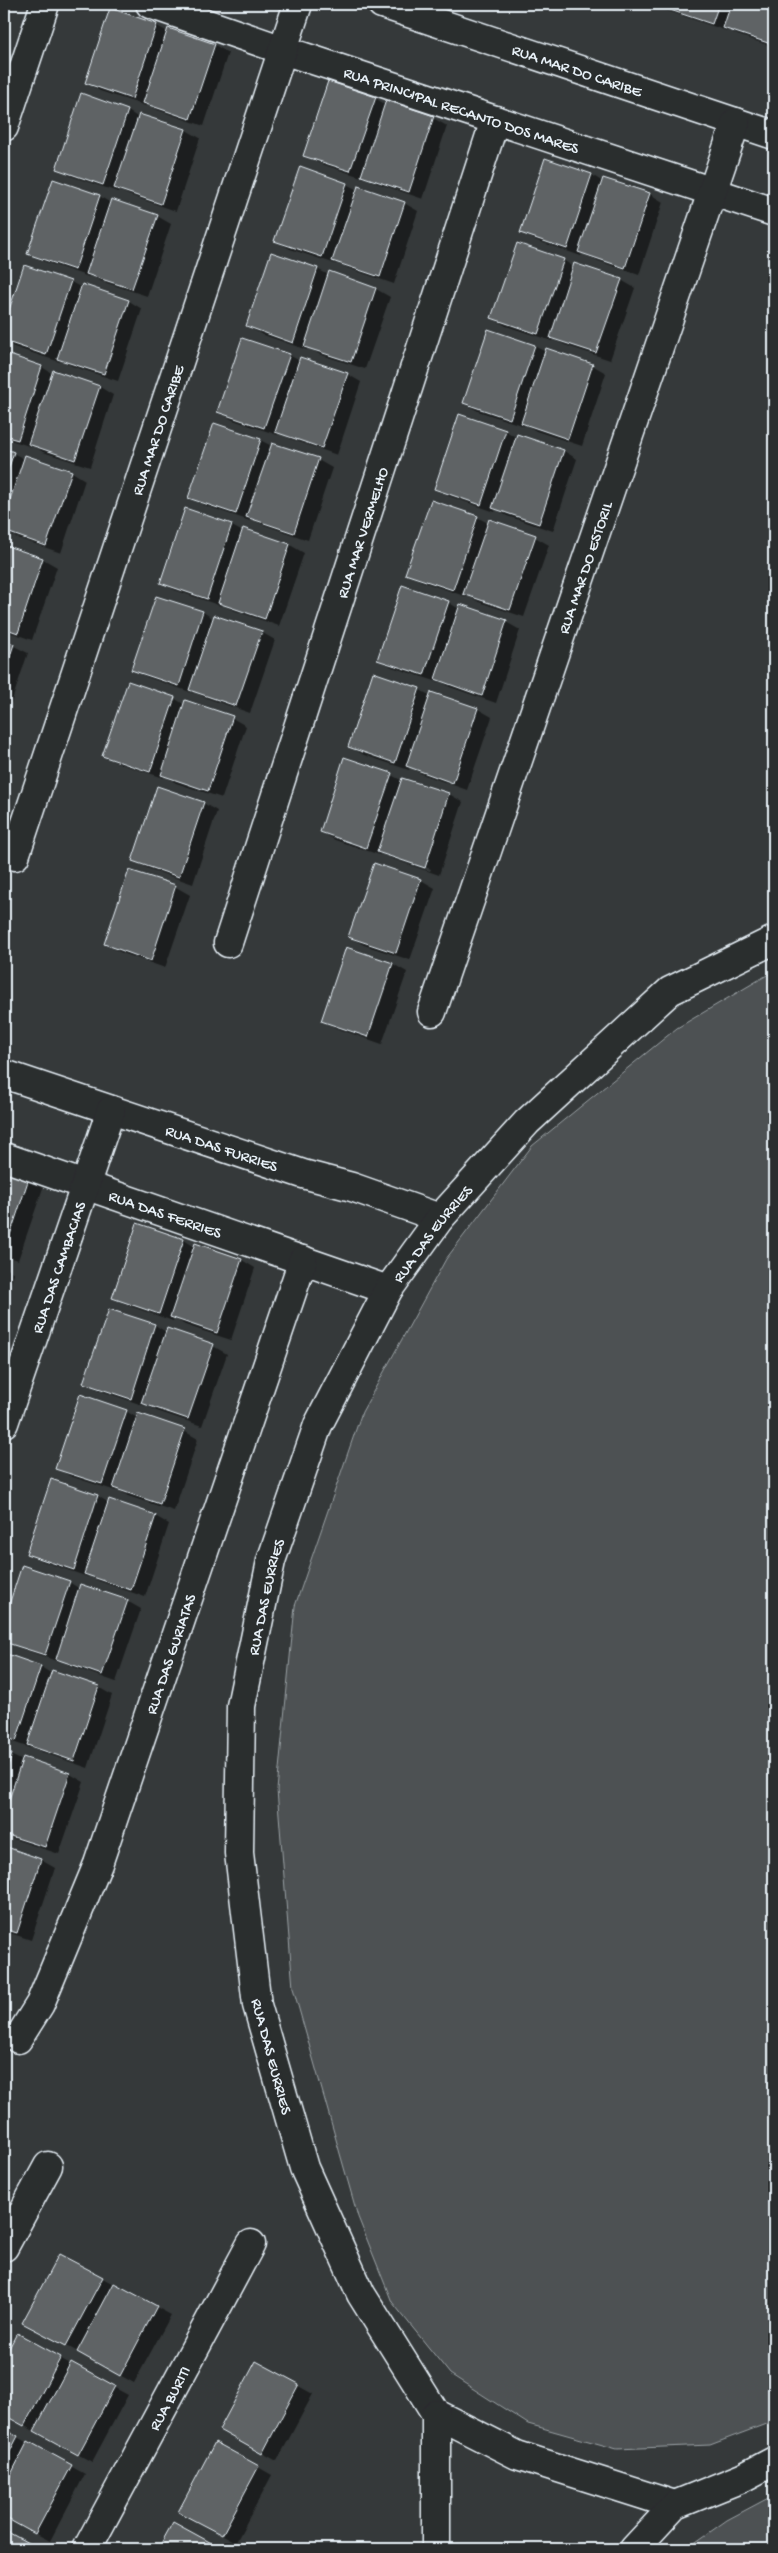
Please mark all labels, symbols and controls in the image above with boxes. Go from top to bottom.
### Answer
street label: RUA MAR DO CARIBE [509,42,645,103]
street label: RUA PRINCIPAL RECANTO DOS MARES [340,65,581,160]
street label: RUA MAR DO CARIBE [129,363,191,499]
street label: RUA MAR VERMELHO [335,465,395,601]
street label: RUA MAR DO ESTORIL [556,499,619,637]
street label: RUA DAS FURRIES [162,1123,280,1178]
street label: RUA DAS EURRIES [390,1182,479,1288]
street label: RUA DAS FERRIES [106,1188,224,1245]
street label: RUA DAS CAMBACIAS [29,1199,92,1336]
street label: RUA DAS EURRIES [246,1536,291,1657]
street label: RUA DAS GURIATAS [143,1592,202,1717]
street label: RUA DAS EURRIES [245,1997,294,2117]
street label: RUA BURITI [146,2364,197,2435]

